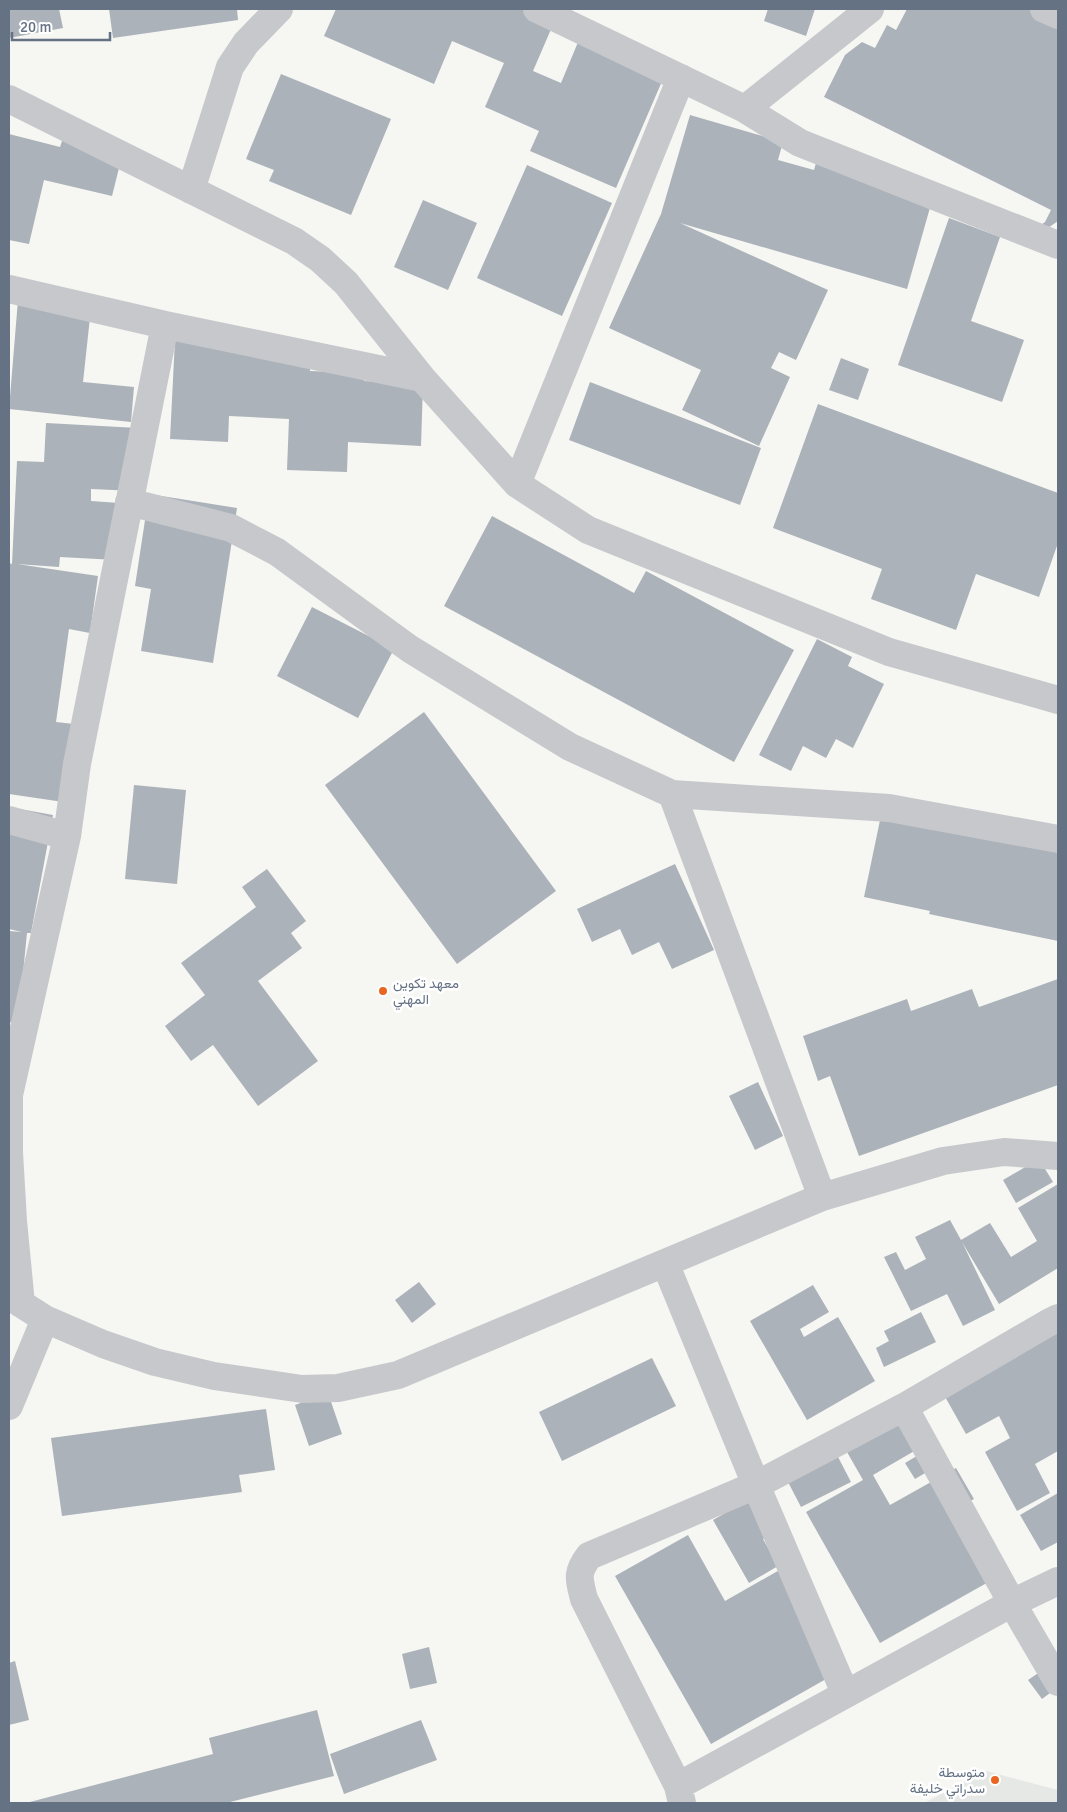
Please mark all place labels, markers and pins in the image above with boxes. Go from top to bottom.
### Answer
place label: معهد تكوين المهني [393,975,459,1011]
marker: معهد تكوين المهني [377,985,389,997]
place label: متوسطة سدراتي خليفة [910,1764,985,1800]
marker: متوسطة سدراتي خليفة [989,1774,1001,1786]

